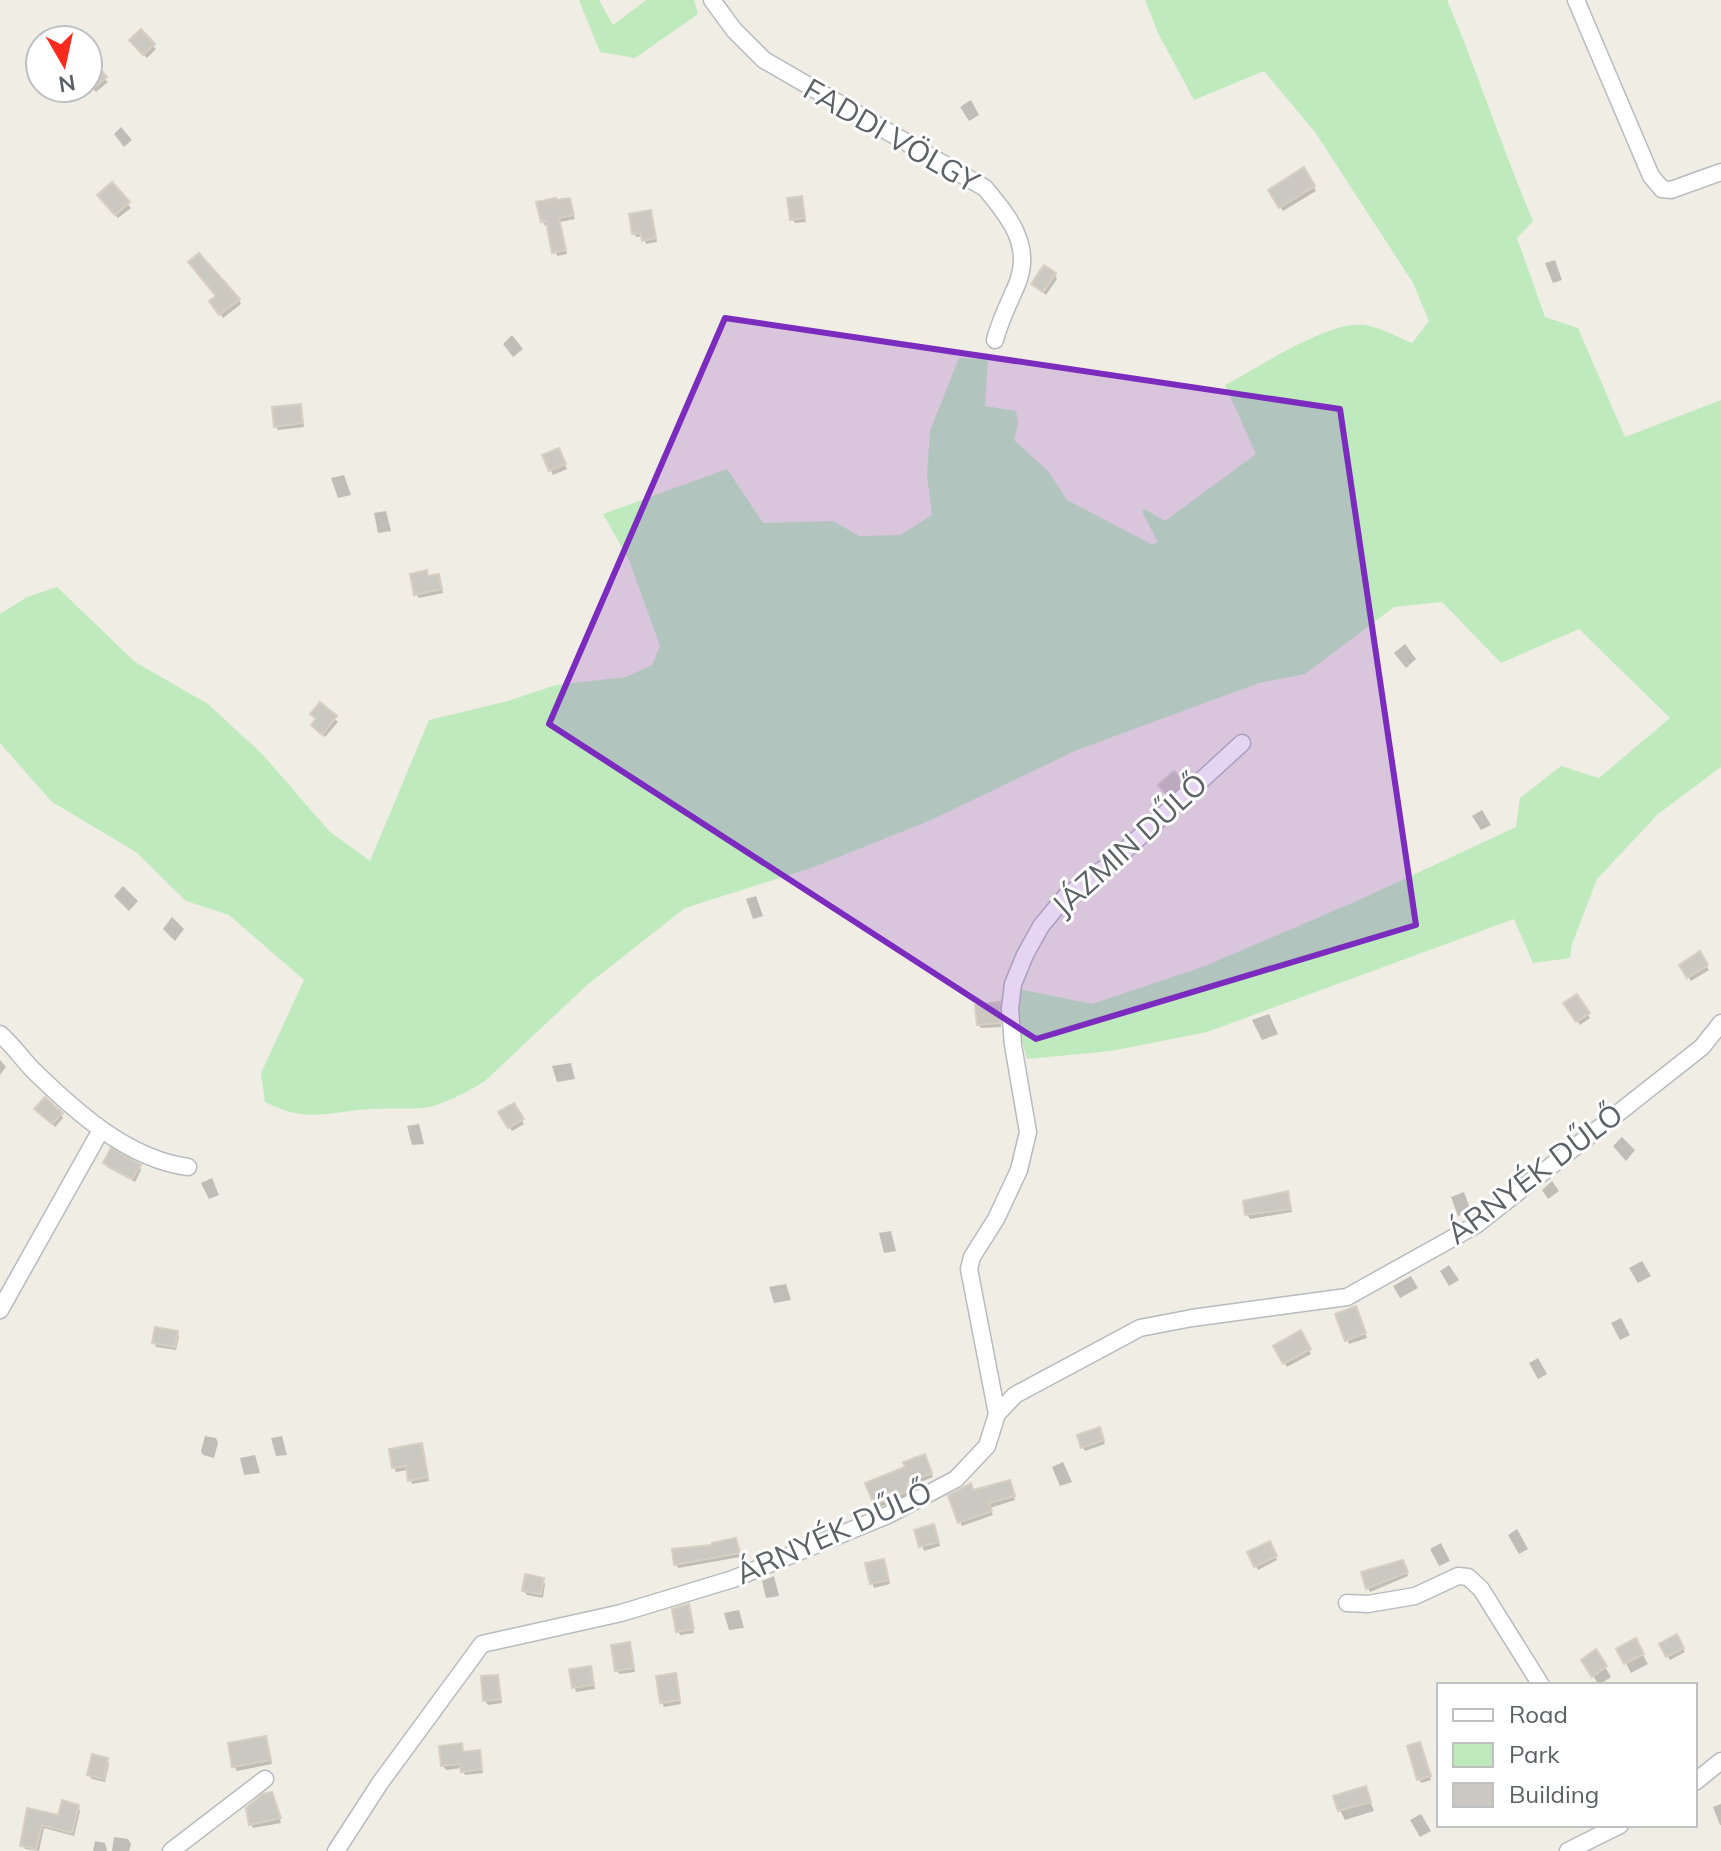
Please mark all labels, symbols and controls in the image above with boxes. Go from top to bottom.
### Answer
north arrow [24,24,104,104]
text: N [57,69,78,99]
street label: FADDI VÖLGY [797,70,987,201]
street label: JÁZMIN DŰLŐ [1044,765,1215,924]
street label: ÁRNYÉK DŰLŐ [1439,1095,1630,1252]
street label: ÁRNYÉK DŰLŐ [729,1472,938,1592]
legend [1437,1683,1697,1827]
text: Road [1509,1699,1568,1729]
text: Park [1509,1739,1560,1769]
text: Building [1509,1779,1599,1809]

